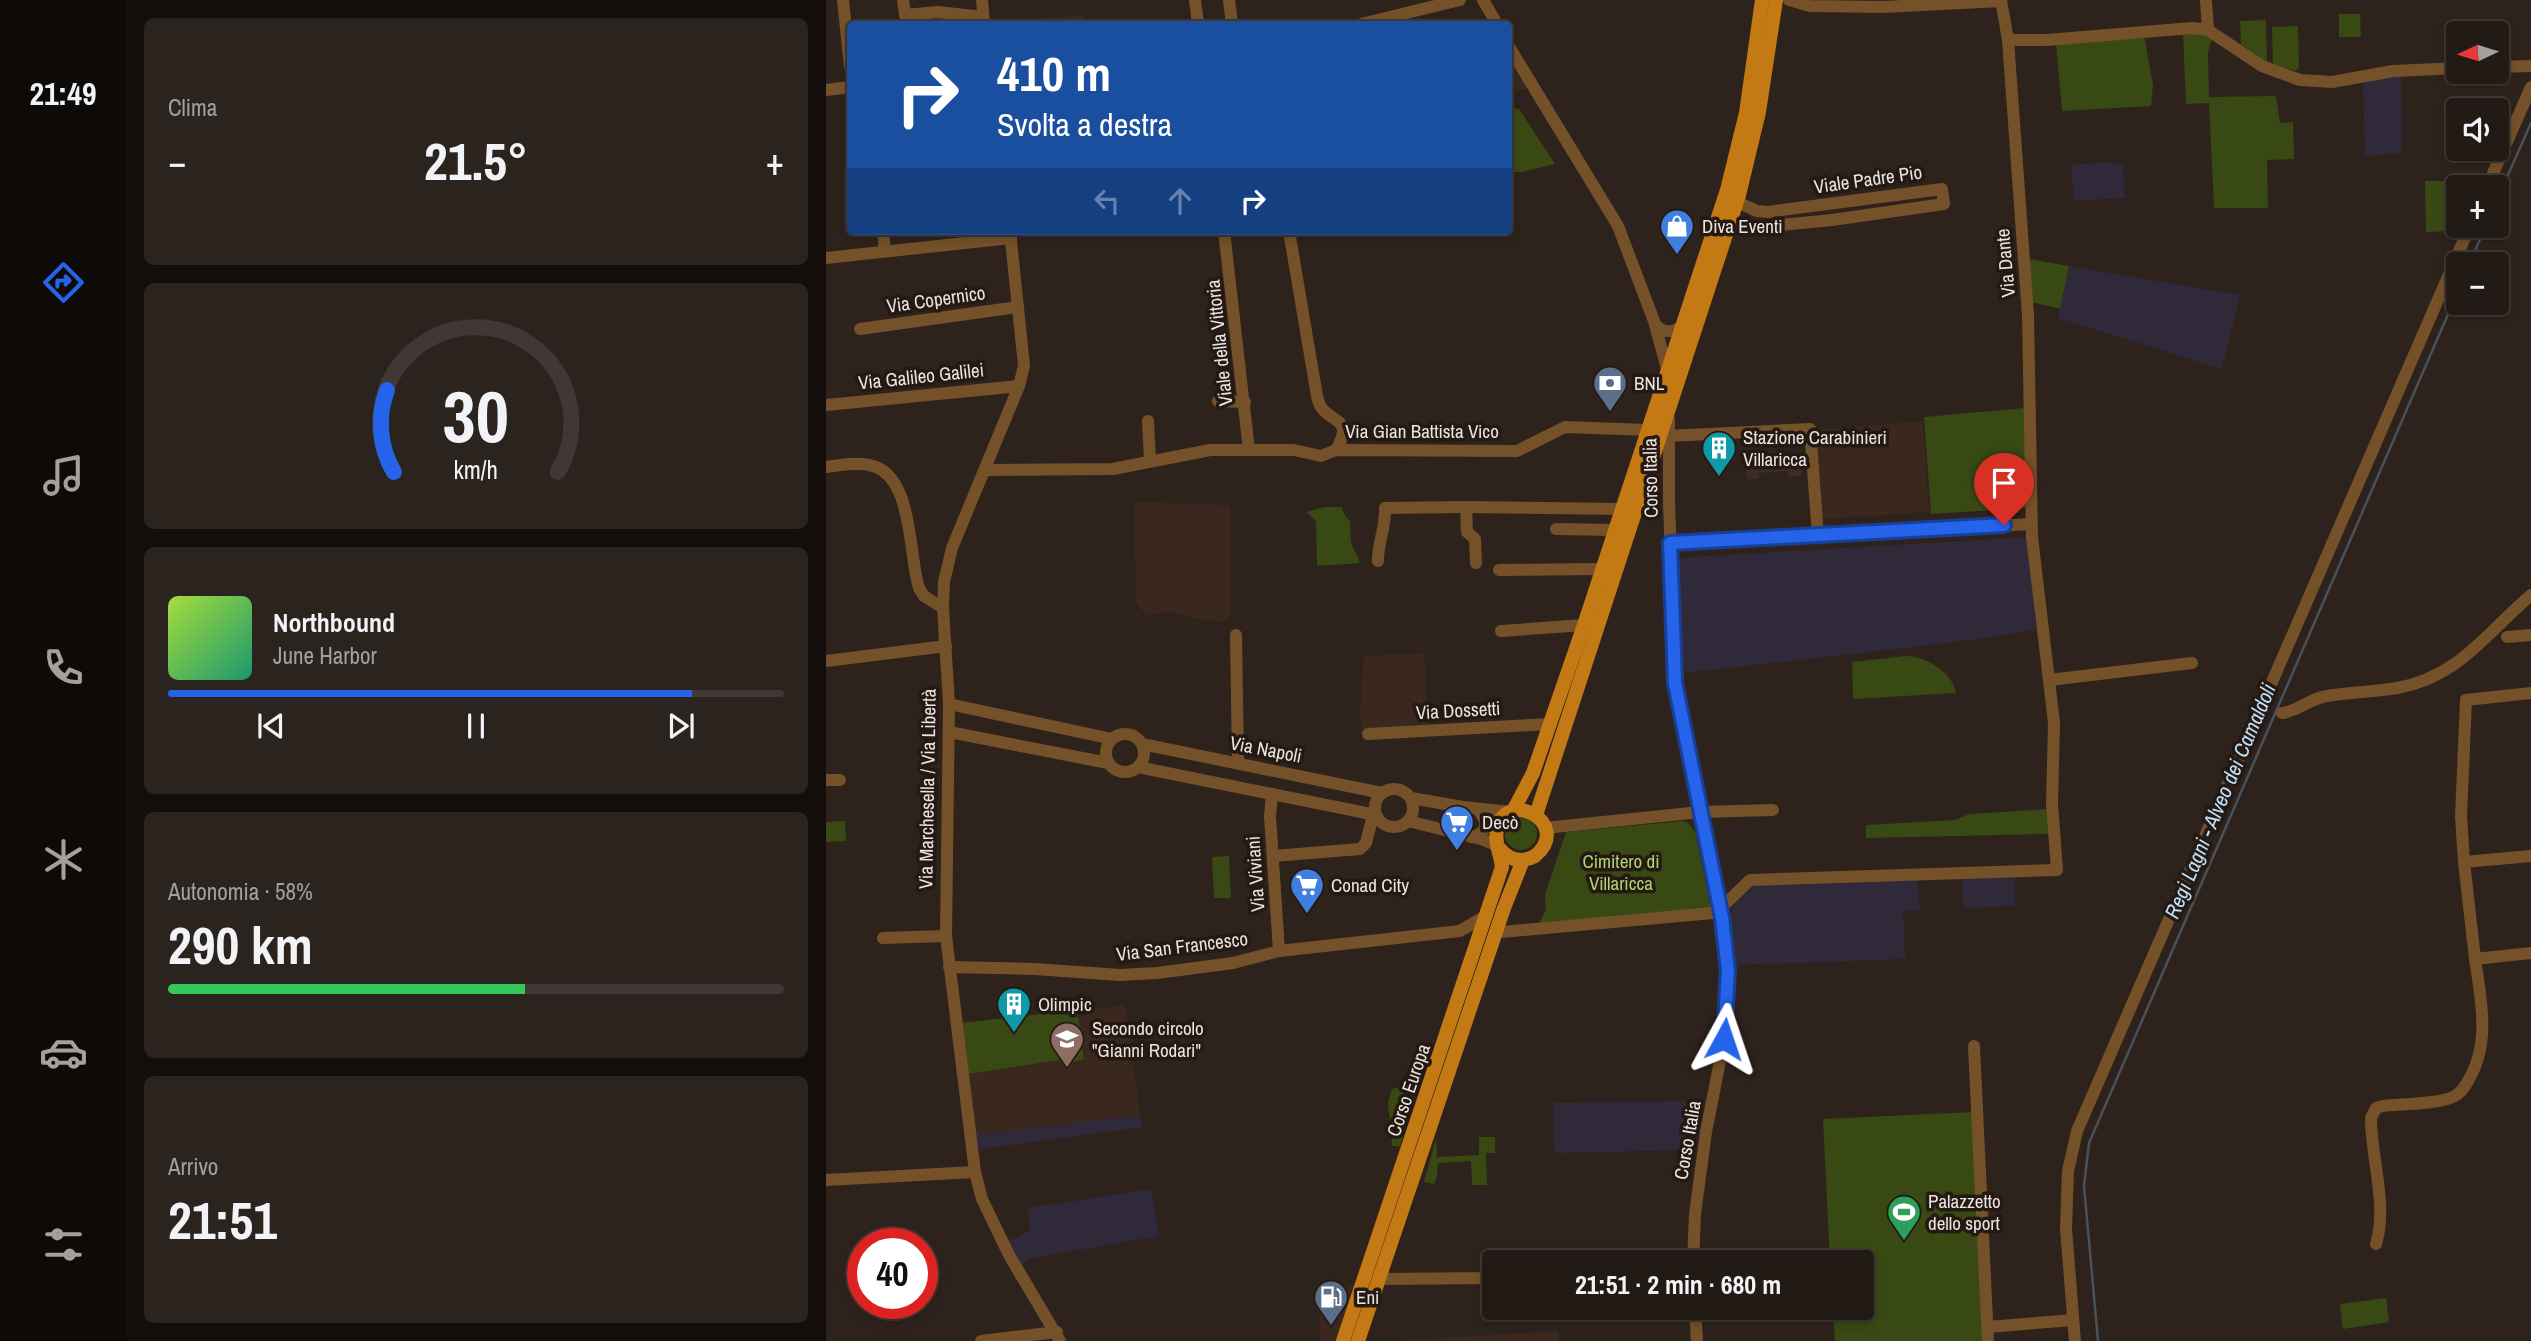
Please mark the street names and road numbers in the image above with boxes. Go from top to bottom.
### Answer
street label: Viale Padre Pio [1812,159,1924,199]
street label: Via Dante [1989,227,2021,299]
street label: Viale della Vittoria [1199,278,1239,407]
street label: Via Copernico [885,279,987,319]
street label: Via Galileo Galilei [857,356,985,396]
street label: Via Gian Battista Vico [1345,418,1499,444]
street label: Corso Italia [1636,438,1664,518]
street label: Via Marchesella / Via Libertà [912,688,942,889]
street label: Via Dossetti [1415,695,1501,725]
street label: Via Napoli [1228,729,1304,769]
street label: Via Viviani [1239,835,1271,913]
street label: Via San Francesco [1115,925,1249,967]
street label: Corso Europa [1380,1040,1436,1140]
street label: Corso Italia [1667,1098,1707,1181]

